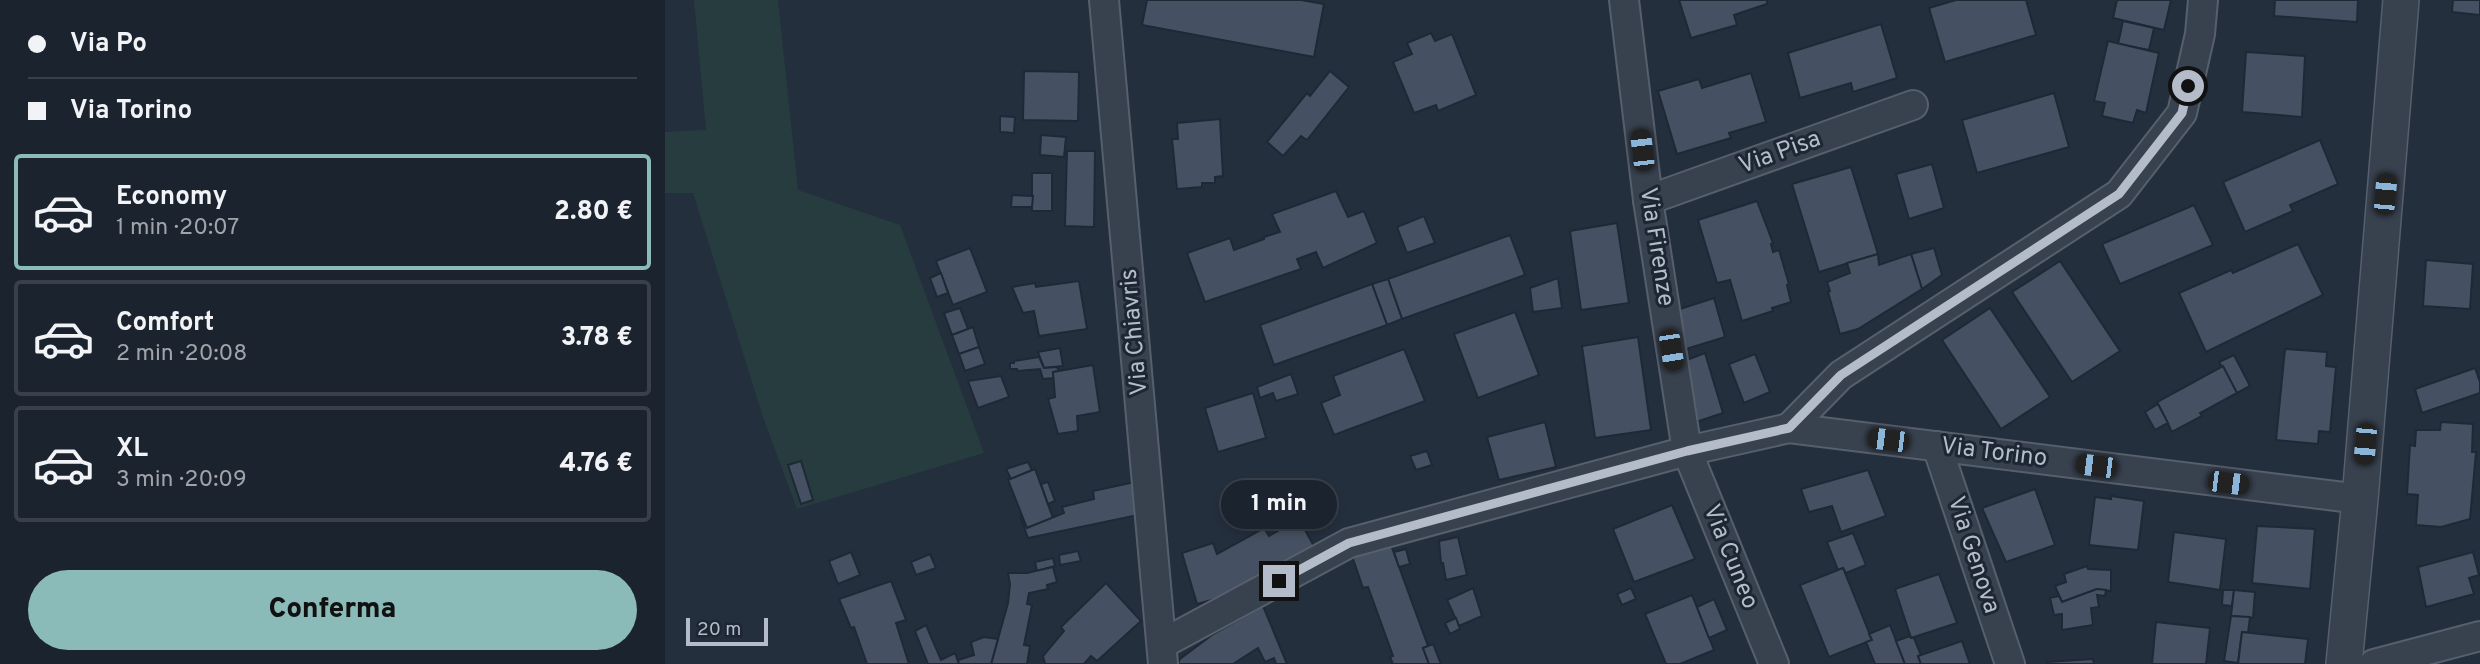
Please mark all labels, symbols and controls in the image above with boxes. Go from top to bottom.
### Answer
text: Via Po [70,28,147,61]
route start [2172,70,2204,102]
text: Via Torino [70,95,192,128]
street label: Via Pisa [1735,124,1825,182]
car [1630,128,1655,172]
car [2373,172,2398,216]
icon: car [32,181,95,244]
text: Economy [116,181,227,214]
street label: Via Firenze [1632,185,1680,309]
text: 2.80 € [554,196,633,229]
text: 1 min · 20:07 [116,214,239,243]
street label: Via Chiavris [1115,268,1155,396]
icon: car [32,307,95,370]
text: Comfort [116,307,214,340]
text: 3.78 € [561,322,633,355]
car [1658,328,1685,372]
text: 2 min · 20:08 [116,340,247,369]
car [2353,422,2378,466]
car [1866,427,1911,453]
street label: Via Torino [1939,432,2049,474]
icon: car [32,433,95,496]
text: XL [116,433,148,466]
text: 4.76 € [560,448,633,481]
car [2074,453,2119,479]
text: 3 min · 20:09 [116,466,247,495]
car [2206,470,2251,496]
callout: 1 min [1221,480,1337,528]
text: 1 min [1251,490,1307,519]
street label: Via Genova [1940,493,2006,617]
street label: Via Cuneo [1696,500,1764,614]
route end [1263,565,1295,597]
button: Conferma [28,570,637,650]
scale bar [686,615,768,647]
text: 20 m [697,618,741,642]

